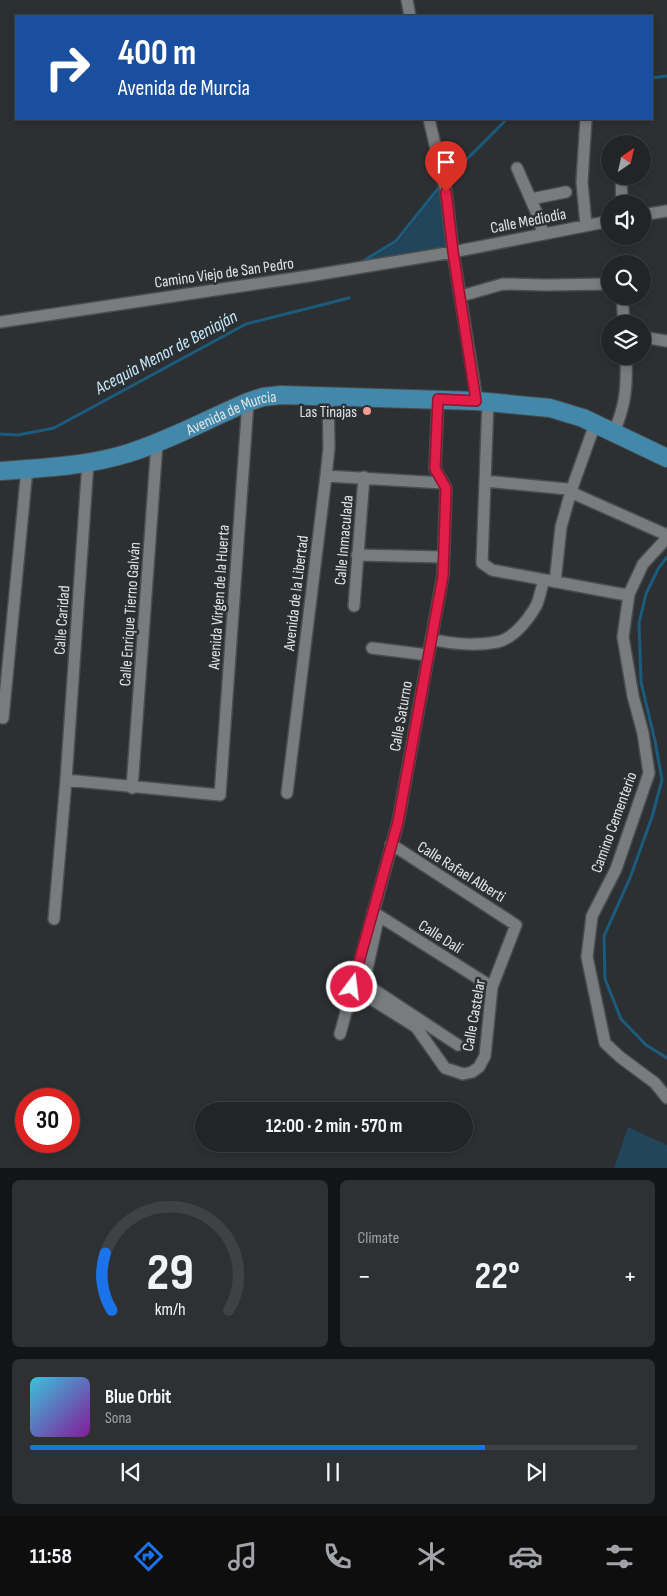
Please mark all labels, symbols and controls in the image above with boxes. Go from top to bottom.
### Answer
text: 400 m [118,32,196,75]
icon: right [35,35,100,100]
text: Avenida de Murcia [118,75,250,102]
north arrow [601,135,651,185]
map controls [601,135,651,365]
pin [425,141,467,192]
icon: arrive [432,148,460,176]
button: sound [601,195,651,245]
street label: Calle Mediodía [489,205,568,238]
street label: Camino Viejo de San Pedro [153,254,295,293]
button: search [601,255,651,305]
water label: Acequia Menor de Beniaján [91,306,241,399]
button: layers [601,315,651,365]
street label: Avenida de Murcia [183,388,277,440]
place label: Las Tinajas [299,403,357,422]
marker: Las Tinajas [361,405,373,417]
street label: Calle Inmaculada [331,494,358,586]
street label: Avenida Virgen de la Huerta [205,524,234,671]
street label: Avenida de la Libertad [280,534,313,653]
street label: Calle Enrique Tierno Galván [116,541,145,687]
street label: Calle Caridad [51,585,74,655]
street label: Calle Saturno [386,680,417,753]
street label: Camino Cementerio [587,769,641,876]
street label: Calle Rafael Alberti [414,838,509,907]
street label: Calle Dalí [415,916,466,958]
position arrow [325,960,377,1012]
street label: Calle Castelar [459,977,490,1053]
speed limit sign: 30 [15,1088,80,1153]
text: 12:00 · 2 min · 570 m [266,1115,402,1138]
text: Climate [358,1229,399,1248]
text: 29 [146,1242,193,1305]
text: 22° [475,1254,520,1299]
text: − [358,1260,371,1293]
text: + [623,1260,637,1293]
text: km/h [154,1299,185,1320]
text: Blue Orbit [105,1386,171,1409]
text: Sona [105,1409,132,1428]
icon: previous [117,1458,145,1486]
icon: pause [319,1458,347,1486]
icon: next [522,1458,550,1486]
icon: directions [131,1539,166,1574]
icon: music [225,1539,260,1574]
icon: phone [320,1539,355,1574]
icon: climate [414,1539,449,1574]
icon: car [508,1539,543,1574]
icon: filters [602,1539,637,1574]
text: 11:58 [30,1543,72,1570]

